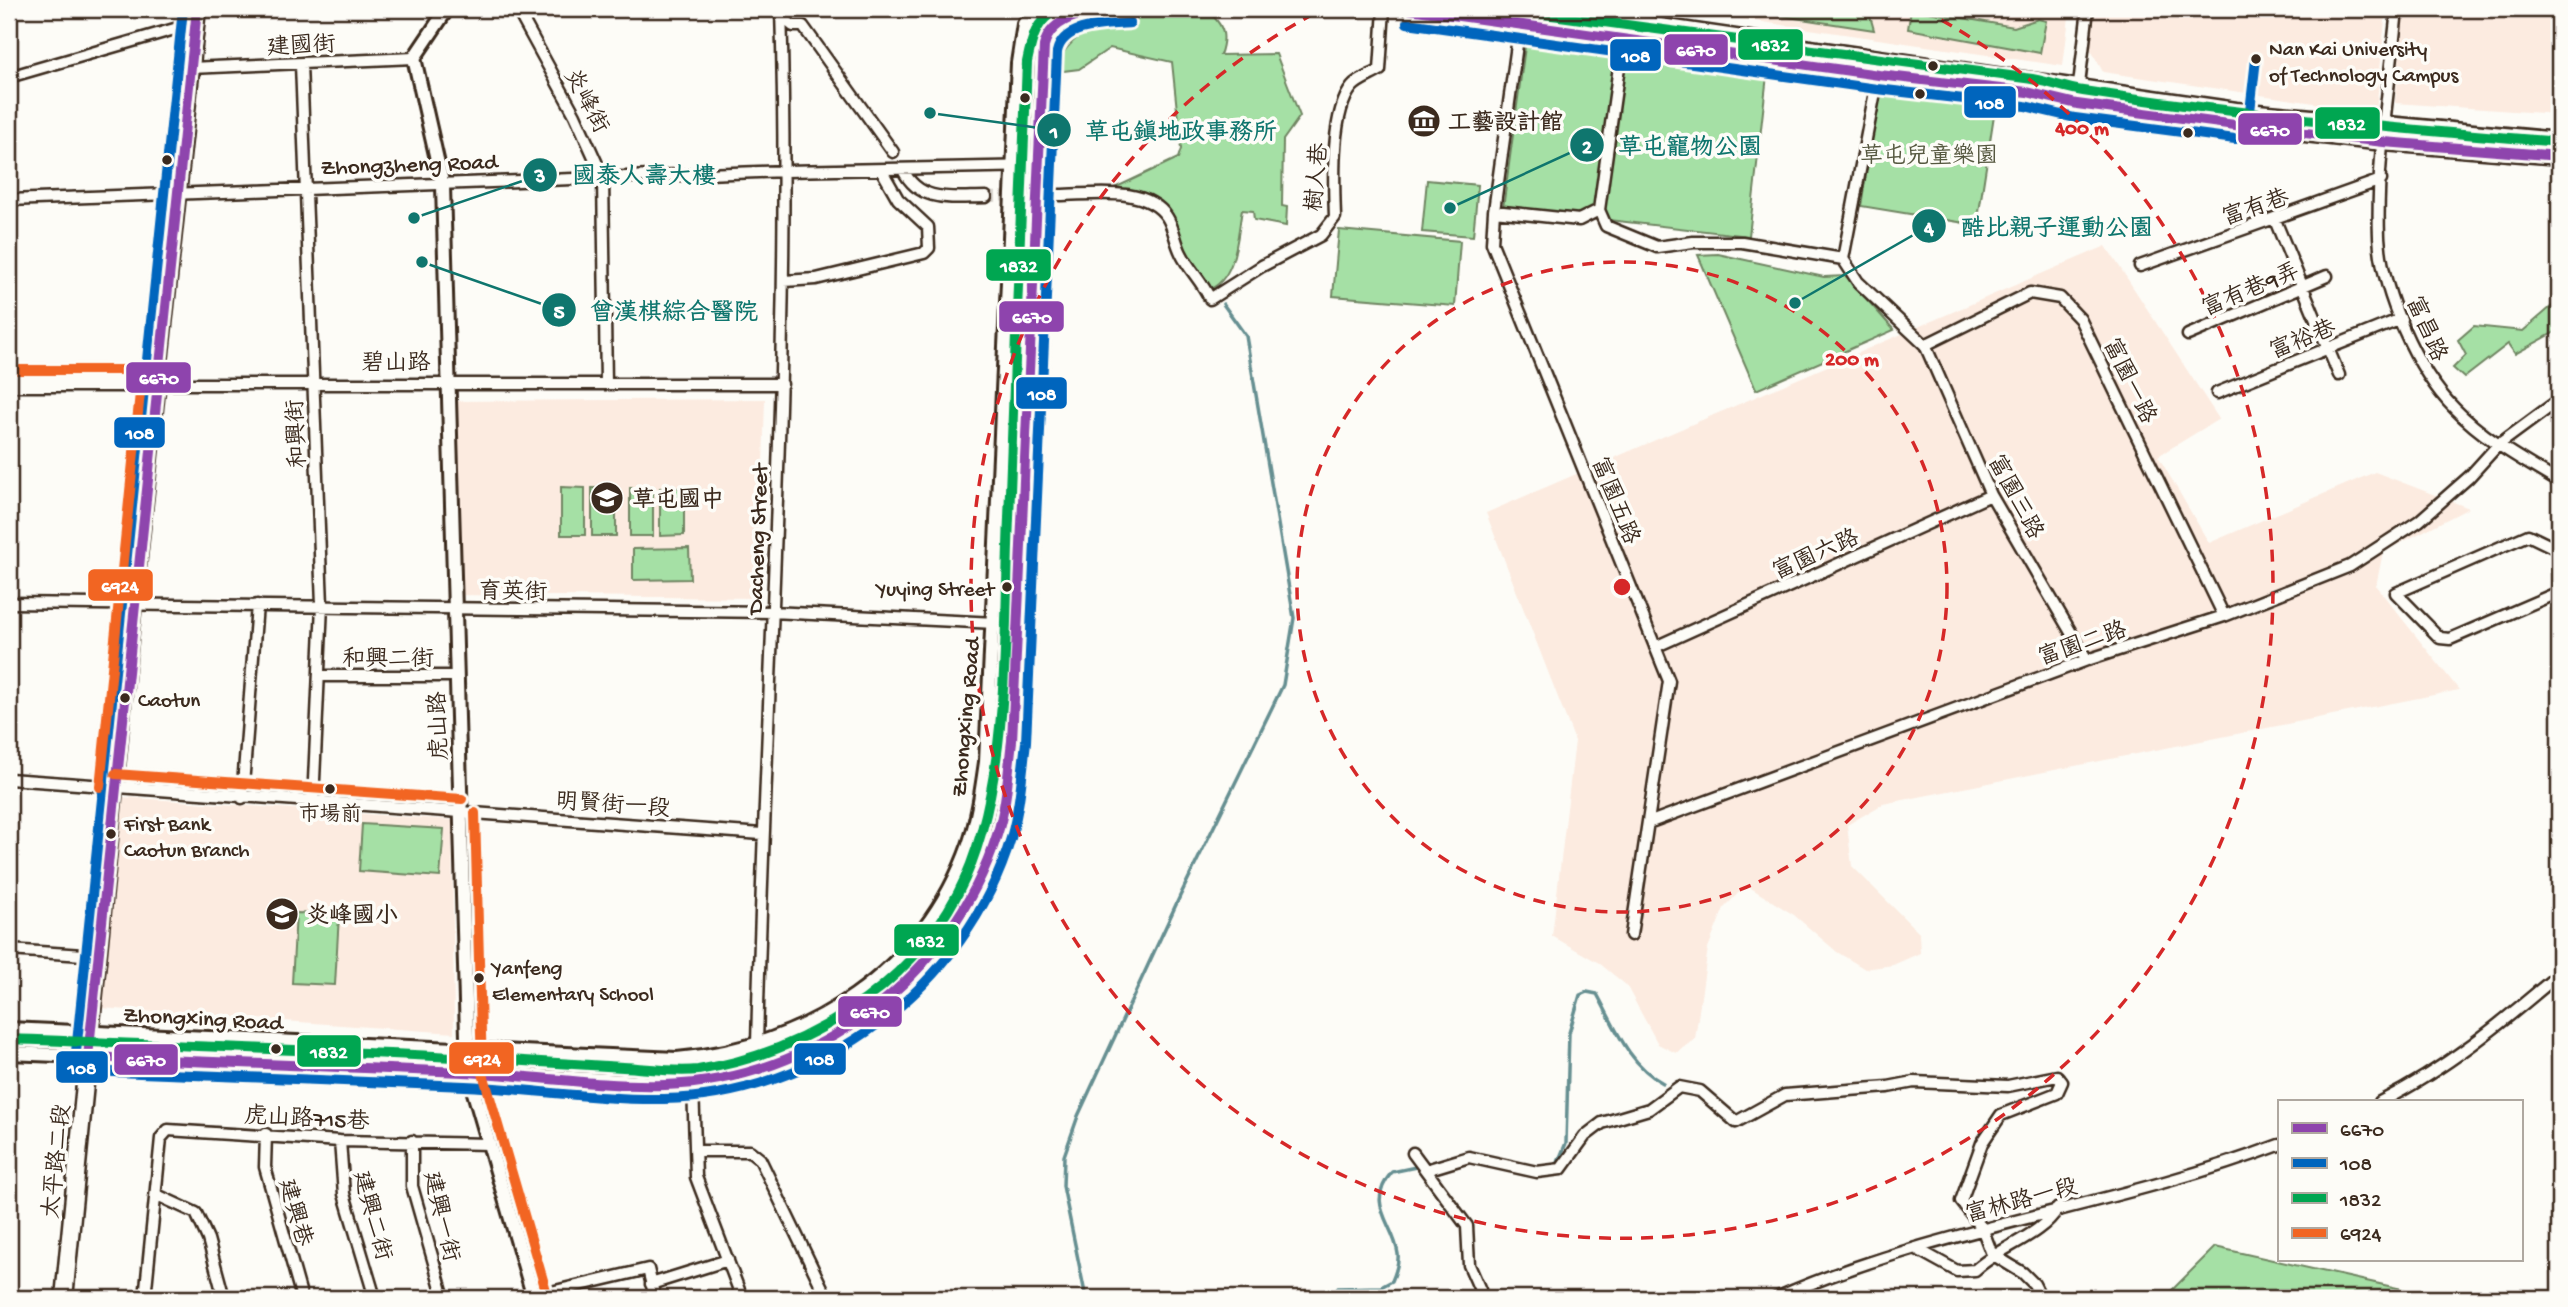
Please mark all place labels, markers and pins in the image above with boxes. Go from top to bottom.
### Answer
place label: Nan Kai University of Technology Campus [2269,39,2459,90]
marker: Nan Kai University of Technology Campus [2249,52,2263,66]
unlabelled marker [1926,59,1940,73]
unlabelled marker [1913,87,1927,101]
unlabelled marker [1018,91,1032,105]
museum icon: 工藝設計館 [1405,102,1443,140]
callout: 草屯鎮地政事務所 [1036,108,1291,153]
place label: 工藝設計館 [1448,109,1563,138]
callout: 草屯寵物公園 [1569,123,1776,168]
unlabelled marker [2181,126,2195,140]
callout: 國泰人壽大樓 [523,152,730,197]
unlabelled marker [160,153,174,167]
callout: 酷比親子運動公園 [1912,204,2167,249]
callout: 曾漢棋綜合醫院 [541,288,772,333]
school or university icon: 草屯國中 [588,479,626,517]
place label: 草屯國中 [632,486,724,515]
centre of rings [1610,575,1634,599]
place label: Yuying Street [875,579,996,604]
marker: Yuying Street [1000,580,1014,594]
place label: Caotun [138,690,200,715]
marker: Caotun [118,691,132,705]
marker: 市場前 [323,782,337,796]
place label: 市場前 [299,802,362,829]
place label: First Bank Caotun Branch [123,814,250,865]
marker: First Bank Caotun Branch [104,827,118,841]
school or university icon: 炎峰國小 [263,895,301,933]
place label: 炎峰國小 [306,902,398,931]
place label: Yanfeng Elementary School [490,958,654,1009]
marker: Yanfeng Elementary School [472,971,486,985]
unlabelled marker [269,1042,283,1056]

